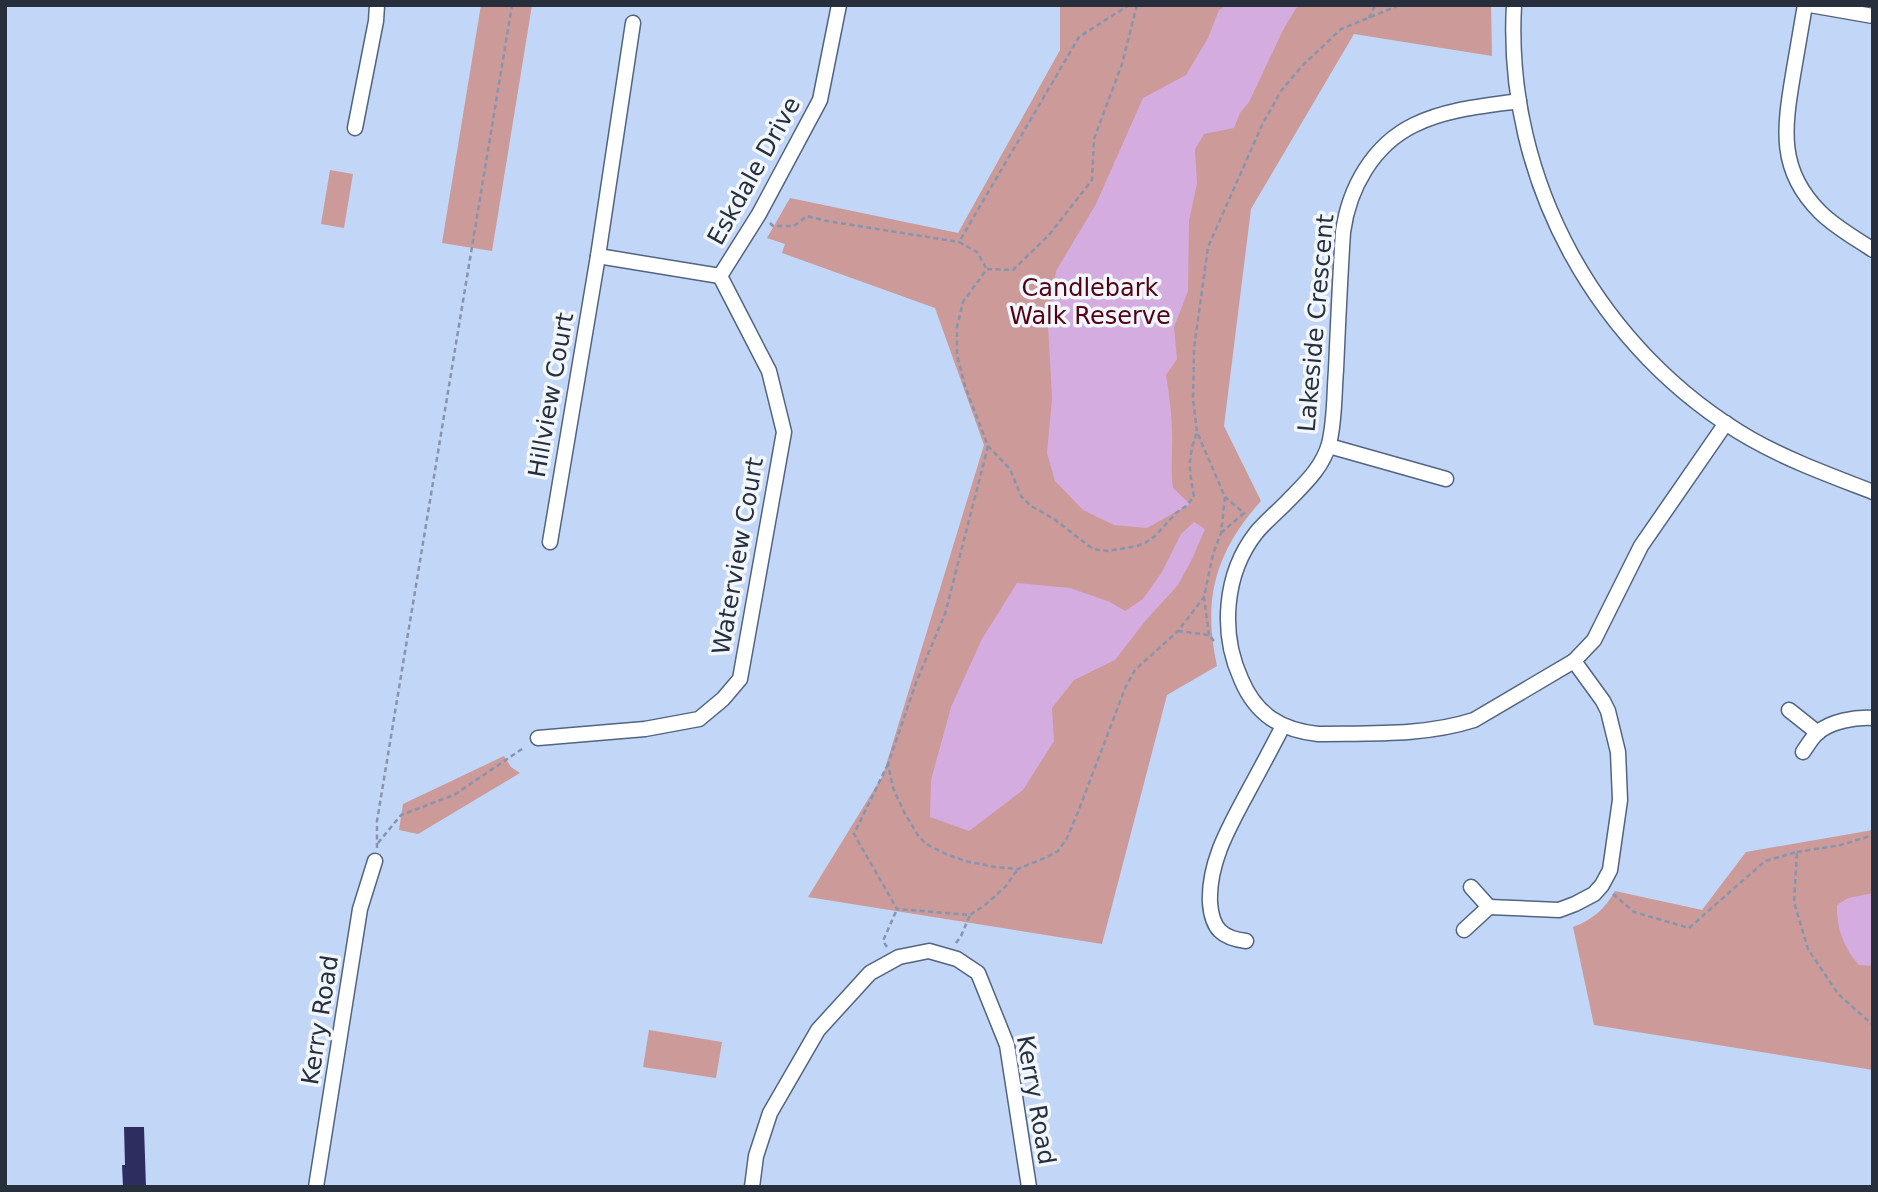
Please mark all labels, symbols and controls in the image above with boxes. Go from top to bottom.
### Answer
street label: Eskdale Drive [702,92,806,250]
street label: Lakeside Crescent [1293,213,1339,433]
park label: Candlebark Walk Reserve [1009,274,1171,330]
street label: Hillview Court [523,310,579,480]
street label: Waterview Court [707,455,769,657]
street label: Kerry Road [296,953,344,1087]
street label: Kerry Road [1011,1033,1061,1167]

